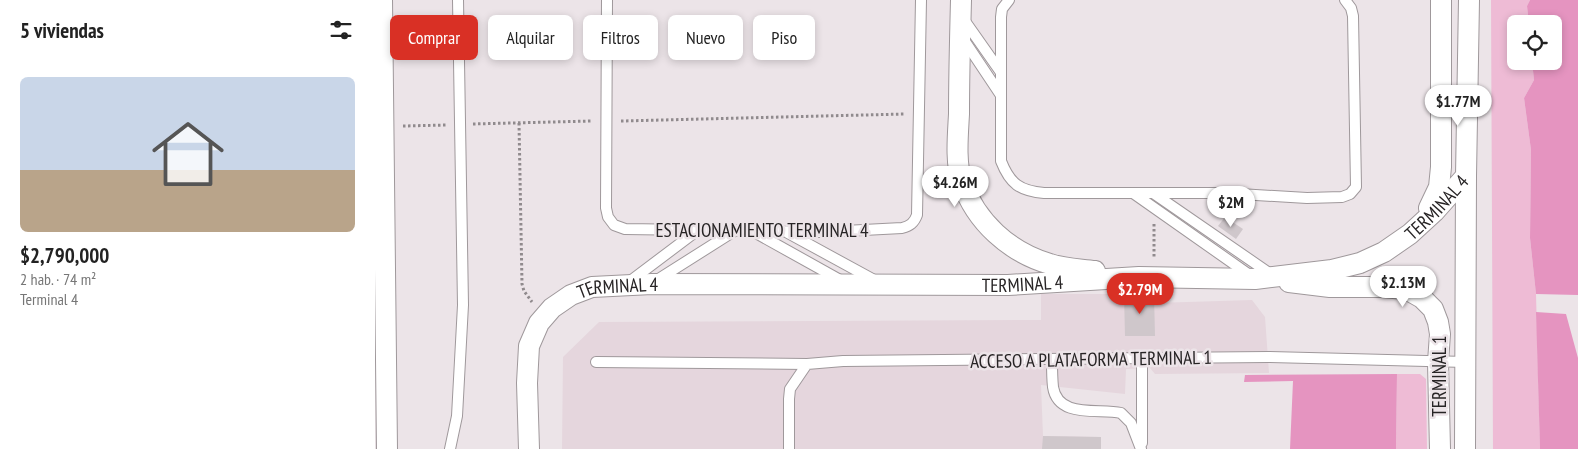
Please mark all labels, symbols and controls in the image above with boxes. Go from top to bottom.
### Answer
chip: Comprar [390,15,478,60]
chip: Alquilar [488,15,573,60]
chip: Filtros [583,15,658,60]
chip: Nuevo [668,15,743,60]
chip: Piso [753,15,815,60]
map controls [1507,15,1562,70]
button: locate [1507,15,1562,70]
icon: filters [327,16,355,44]
text: 5 viviendas [20,17,104,44]
pin: $1.77M [1417,84,1499,127]
text: $1.77M [1436,91,1480,111]
icon: home [143,109,233,199]
pin: $4.26M [914,166,996,208]
street label: TERMINAL 4 [1400,169,1474,245]
text: $4.26M [933,172,977,192]
pin: $2M [1207,186,1255,228]
text: $2M [1218,192,1244,212]
street label: ESTACIONAMIENTO TERMINAL 4 [655,218,869,242]
text: $2,790,000 [20,242,109,269]
pin: $2.13M [1362,266,1444,308]
text: 2 hab. · 74 m² [20,269,96,289]
street label: TERMINAL 4 [982,270,1064,297]
street label: TERMINAL 4 [574,272,659,304]
pin: $2.79M [1099,272,1181,315]
text: $2.13M [1381,272,1425,292]
text: $2.79M [1118,279,1162,299]
text: Terminal 4 [20,289,78,309]
street label: TERMINAL 1 [1427,335,1451,417]
street label: ACCESO A PLATAFORMA TERMINAL 1 [970,345,1212,373]

